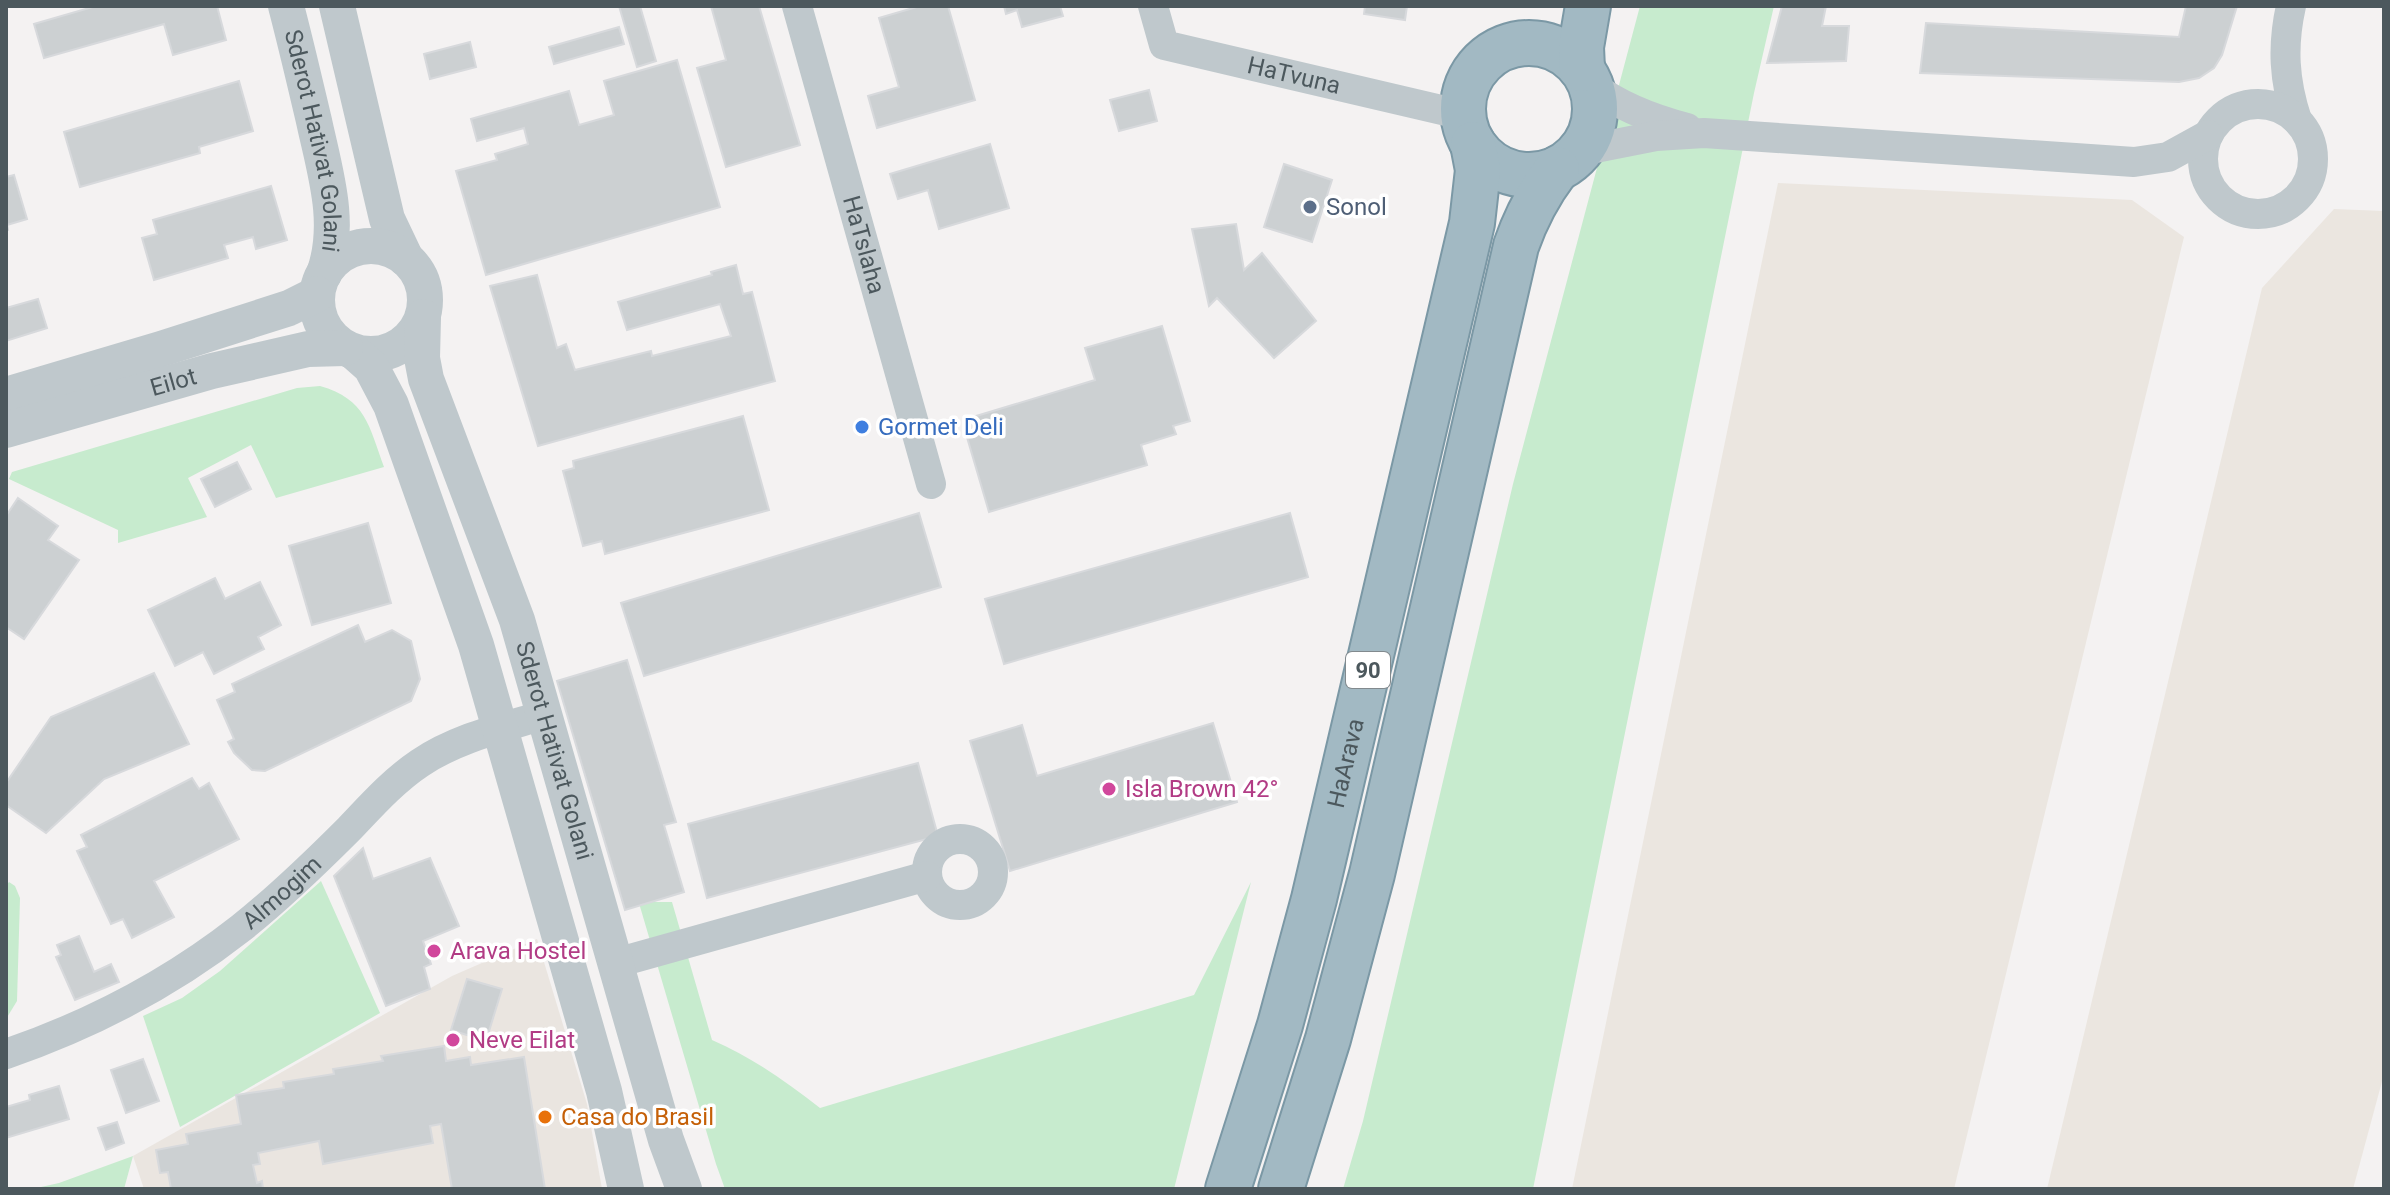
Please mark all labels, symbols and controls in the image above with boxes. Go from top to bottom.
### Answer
street label: Sderot Hativat Golani [279,27,346,254]
street label: HaTvuna [1245,51,1343,100]
street label: HaTslaha [837,193,891,297]
place label: Sonol [1326,193,1387,221]
marker: Sonol [1301,198,1319,216]
street label: Eilot [147,362,200,402]
place label: Gormet Deli [878,413,1004,441]
marker: Gormet Deli [853,418,871,436]
street label: Sderot Hativat Golani [510,638,599,863]
road number: 90 [1346,652,1390,688]
street label: HaArava [1322,716,1370,811]
place label: Isla Brown 42° [1125,775,1278,803]
marker: Isla Brown 42° [1100,780,1118,798]
street label: Almogim [237,850,327,935]
place label: Arava Hostel [450,937,586,965]
marker: Arava Hostel [425,942,443,960]
place label: Neve Eilat [469,1026,575,1054]
marker: Neve Eilat [444,1031,462,1049]
place label: Casa do Brasil [561,1103,714,1131]
marker: Casa do Brasil [536,1108,554,1126]

